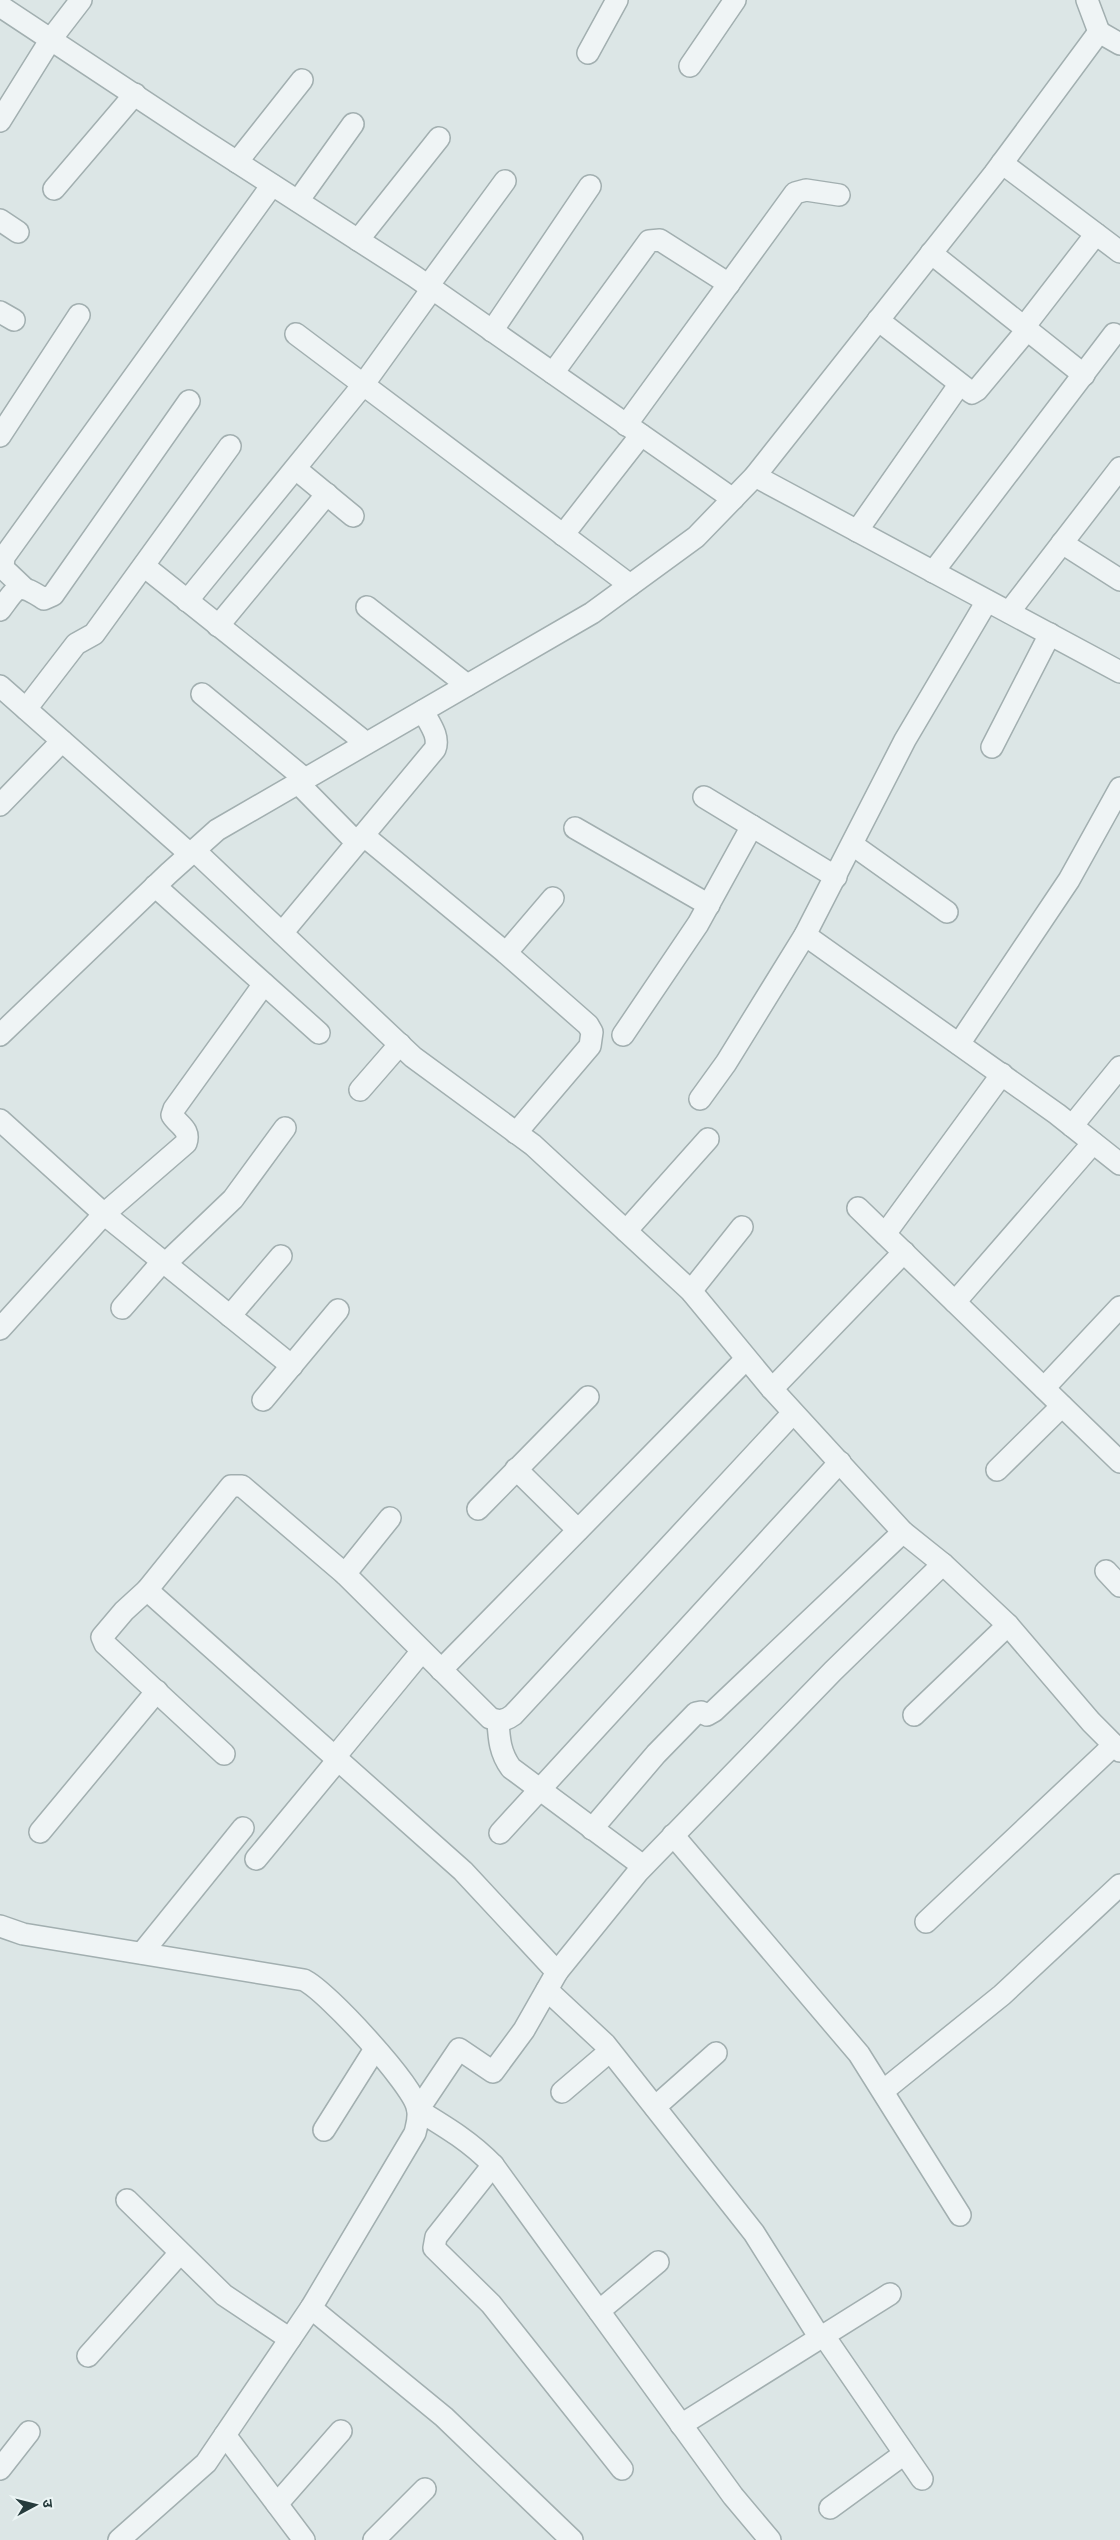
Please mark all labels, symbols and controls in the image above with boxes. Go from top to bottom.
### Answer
north arrow [10,2480,60,2530]
text: उ [39,2498,56,2509]

